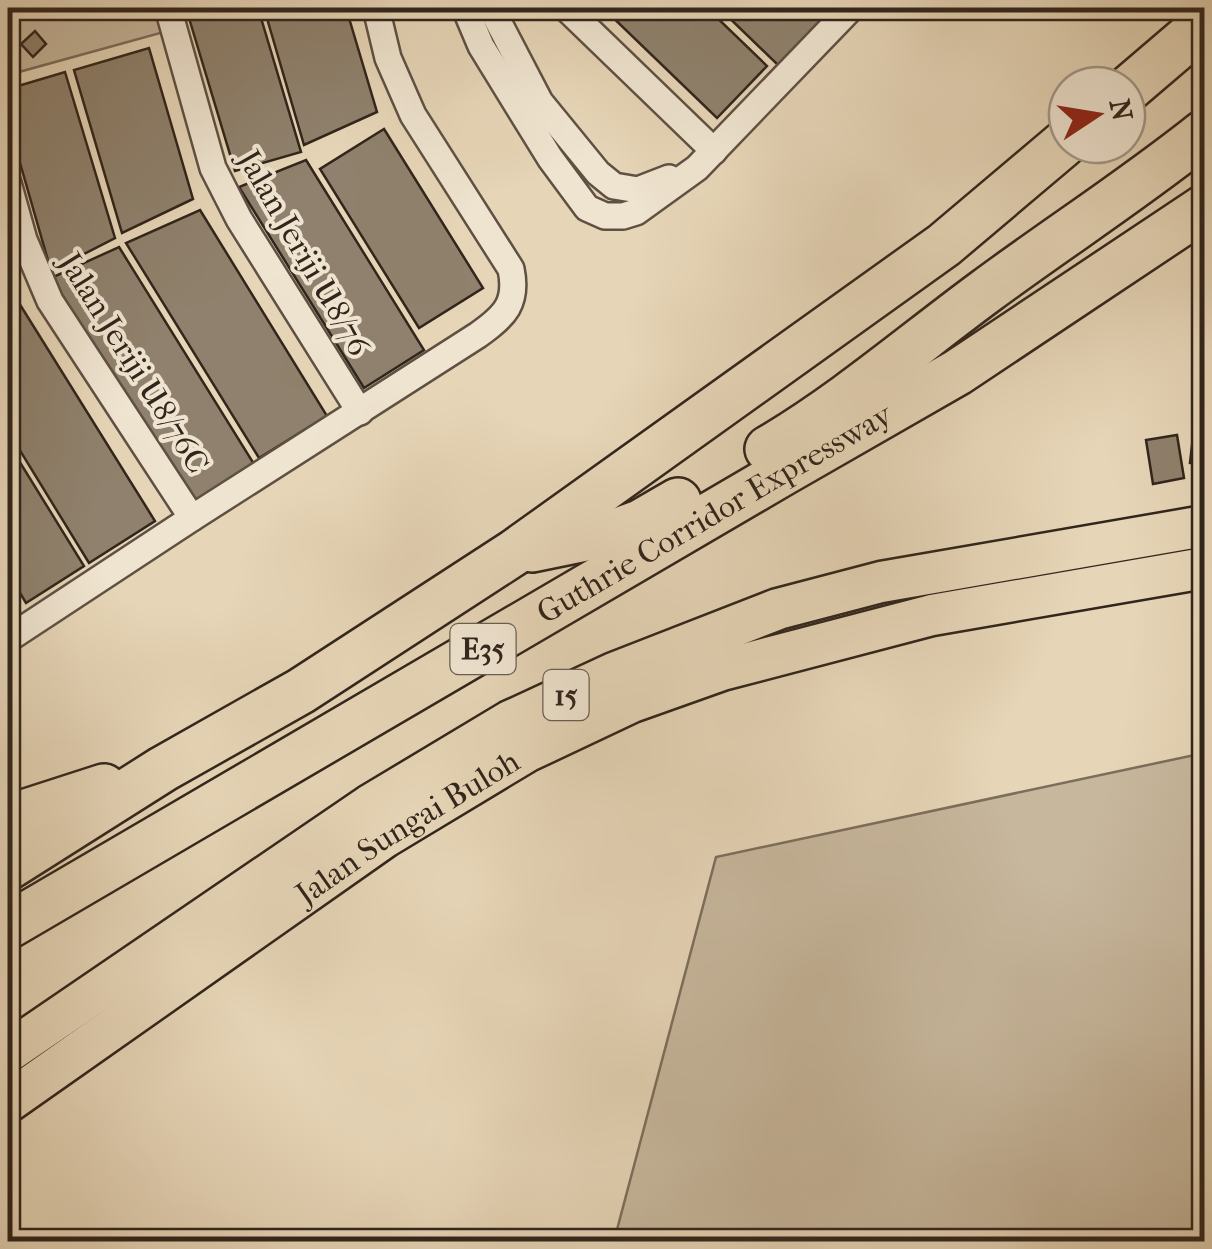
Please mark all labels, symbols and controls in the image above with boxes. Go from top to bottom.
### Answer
north arrow [1047,65,1147,165]
text: N [1103,96,1139,124]
street label: Jalan Jeriji U8/76 [229,141,378,363]
street label: Jalan Jeriji U8/76C [50,243,217,480]
street label: Guthrie Corridor Expressway [530,395,899,631]
road number: E35 [450,624,516,674]
road number: 15 [544,670,588,720]
street label: Jalan Sungai Buloh [286,742,526,914]

